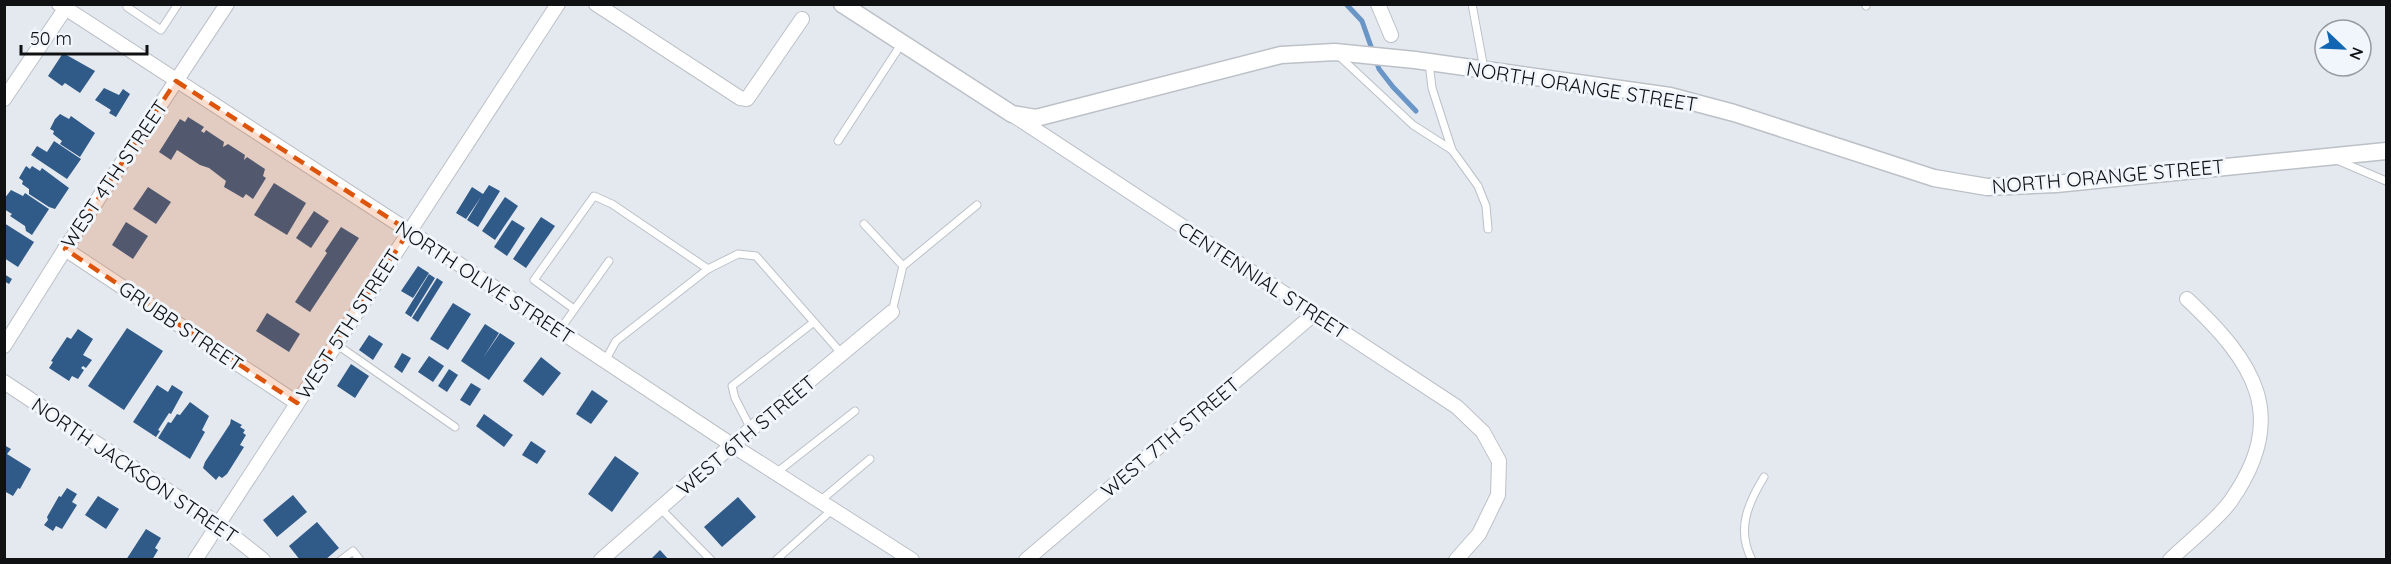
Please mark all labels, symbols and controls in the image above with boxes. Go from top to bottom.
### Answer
scale bar [21,18,147,56]
north arrow [2313,18,2373,78]
text: 50 m [30,27,72,50]
text: N [2345,45,2368,63]
street label: NORTH ORANGE STREET [1465,55,1699,117]
street label: WEST 4TH STREET [55,95,173,253]
street label: NORTH ORANGE STREET [1991,153,2225,199]
street label: NORTH OLIVE STREET [391,215,579,349]
street label: CENTENNIAL STREET [1174,216,1352,344]
street label: WEST 5TH STREET [290,244,406,404]
street label: GRUBB STREET [114,275,248,377]
street label: WEST 6TH STREET [671,370,821,500]
street label: WEST 7TH STREET [1096,372,1244,502]
street label: NORTH JACKSON STREET [27,392,243,548]

